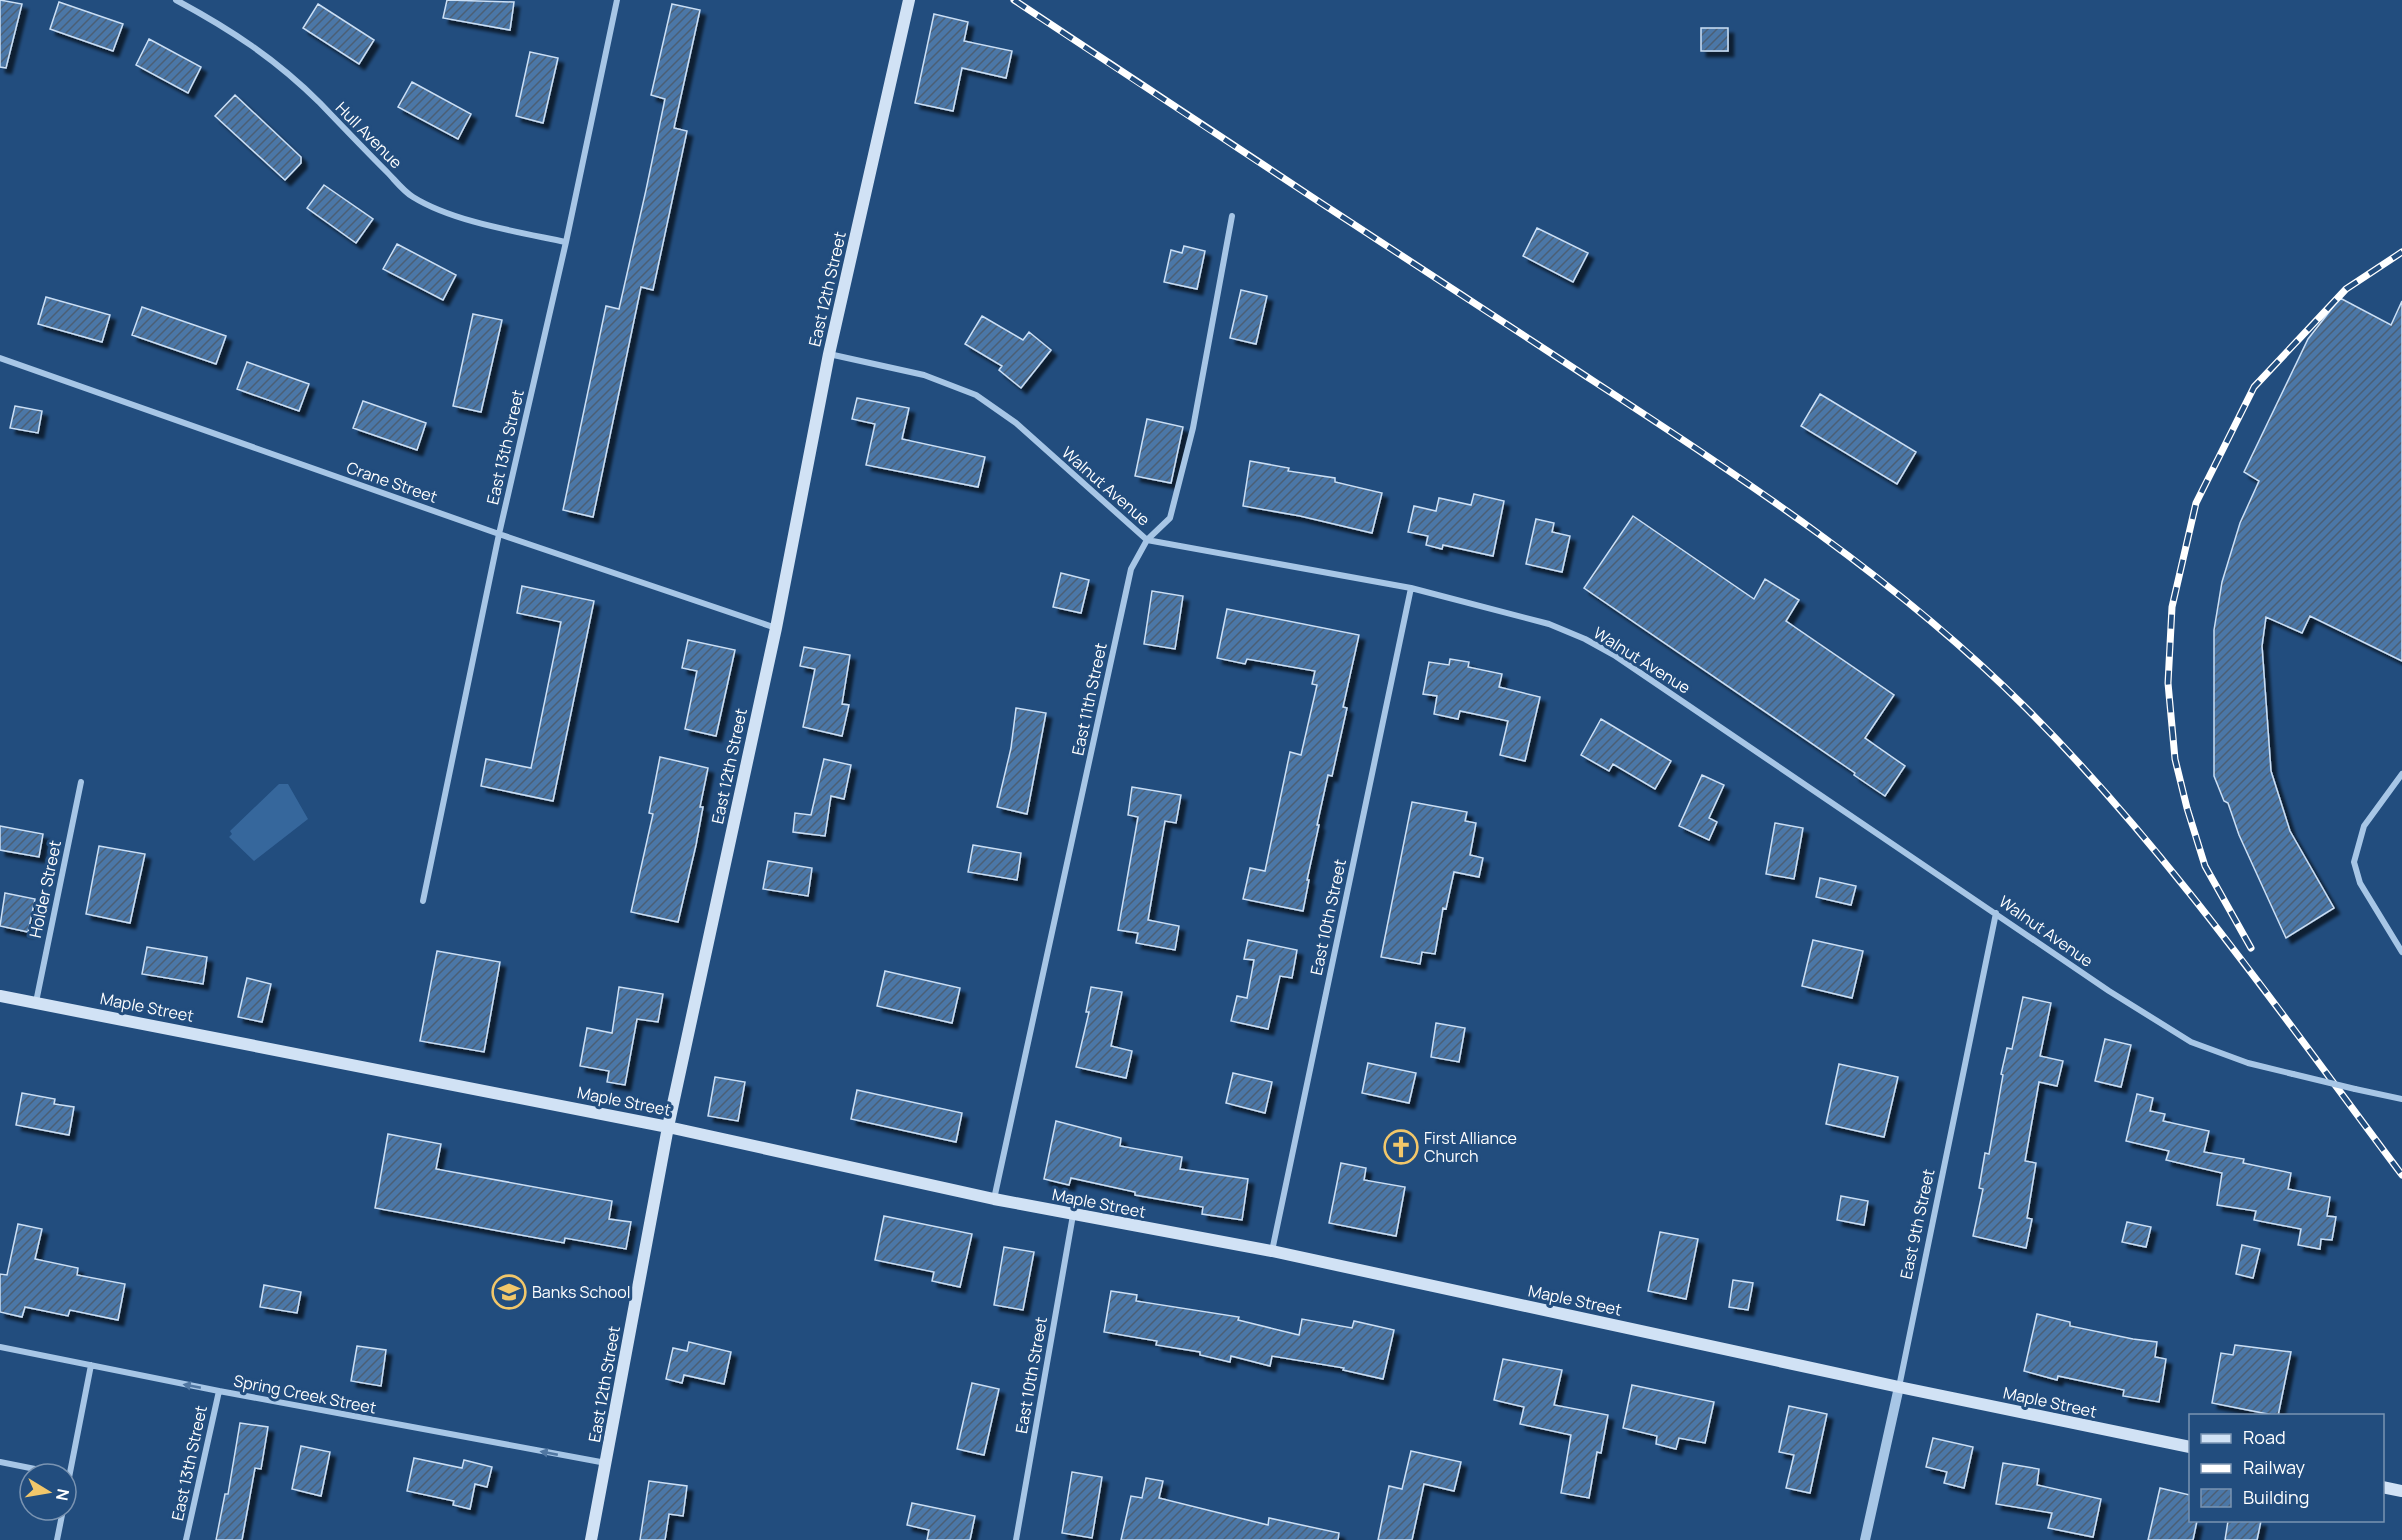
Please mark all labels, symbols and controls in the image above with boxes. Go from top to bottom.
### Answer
street label: Hull Avenue [331,97,407,173]
street label: East 12th Street [803,229,851,349]
street label: East 13th Street [481,387,529,507]
street label: Walnut Avenue [1057,442,1155,530]
street label: Crane Street [344,456,440,508]
street label: Walnut Avenue [1589,621,1695,699]
street label: East 11th Street [1066,641,1112,757]
street label: East 12th Street [706,706,752,826]
street label: Holder Street [24,838,66,940]
street label: East 10th Street [1305,857,1351,977]
street label: Walnut Avenue [1995,890,2097,972]
street label: Maple Street [98,987,196,1027]
street label: Maple Street [575,1081,673,1121]
place label: First Alliance Church [1424,1127,1517,1167]
church icon: First Alliance Church [1383,1129,1419,1165]
street label: East 9th Street [1895,1167,1939,1281]
street label: Maple Street [1050,1183,1148,1223]
school or university icon: Banks School [491,1274,527,1310]
street label: Maple Street [1526,1279,1624,1321]
place label: Banks School [532,1281,630,1303]
street label: East 10th Street [1010,1315,1052,1435]
street label: East 12th Street [583,1324,625,1444]
street label: Spring Creek Street [232,1369,378,1419]
one-way arrow [183,1381,202,1390]
street label: Maple Street [2001,1381,2099,1423]
street label: East 13th Street [166,1403,212,1523]
legend [2189,1414,2384,1522]
text: Road [2243,1425,2286,1449]
one-way arrow [539,1448,558,1457]
text: Railway [2243,1455,2305,1479]
north arrow [18,1462,78,1522]
text: Building [2243,1485,2309,1509]
text: N [51,1487,75,1503]

